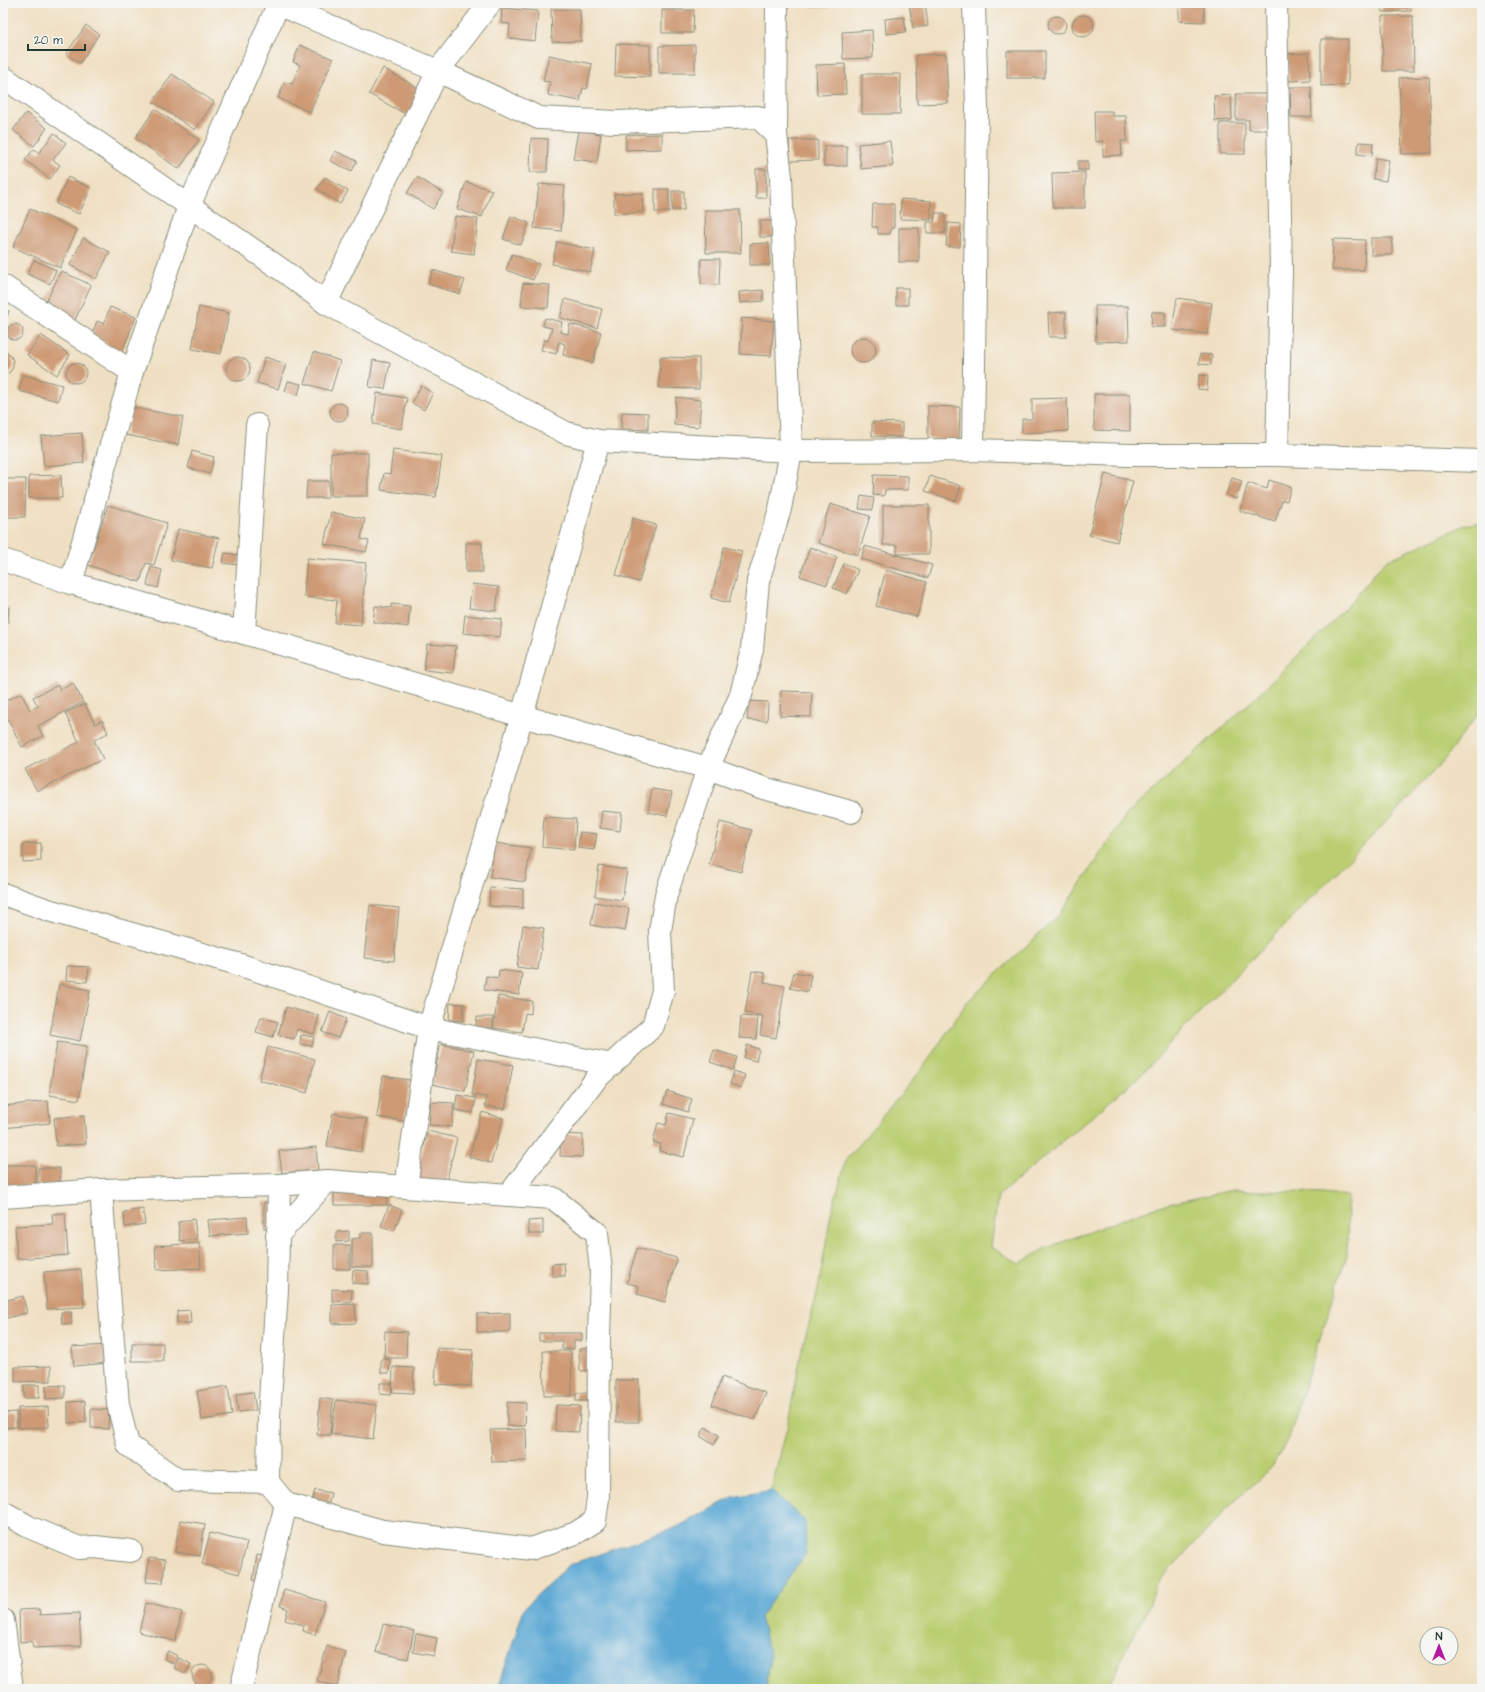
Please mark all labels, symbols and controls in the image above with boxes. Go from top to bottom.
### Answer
scale bar [28,26,85,52]
text: 20 m [34,32,63,49]
north arrow [1419,1626,1459,1666]
text: N [1436,1629,1443,1644]

